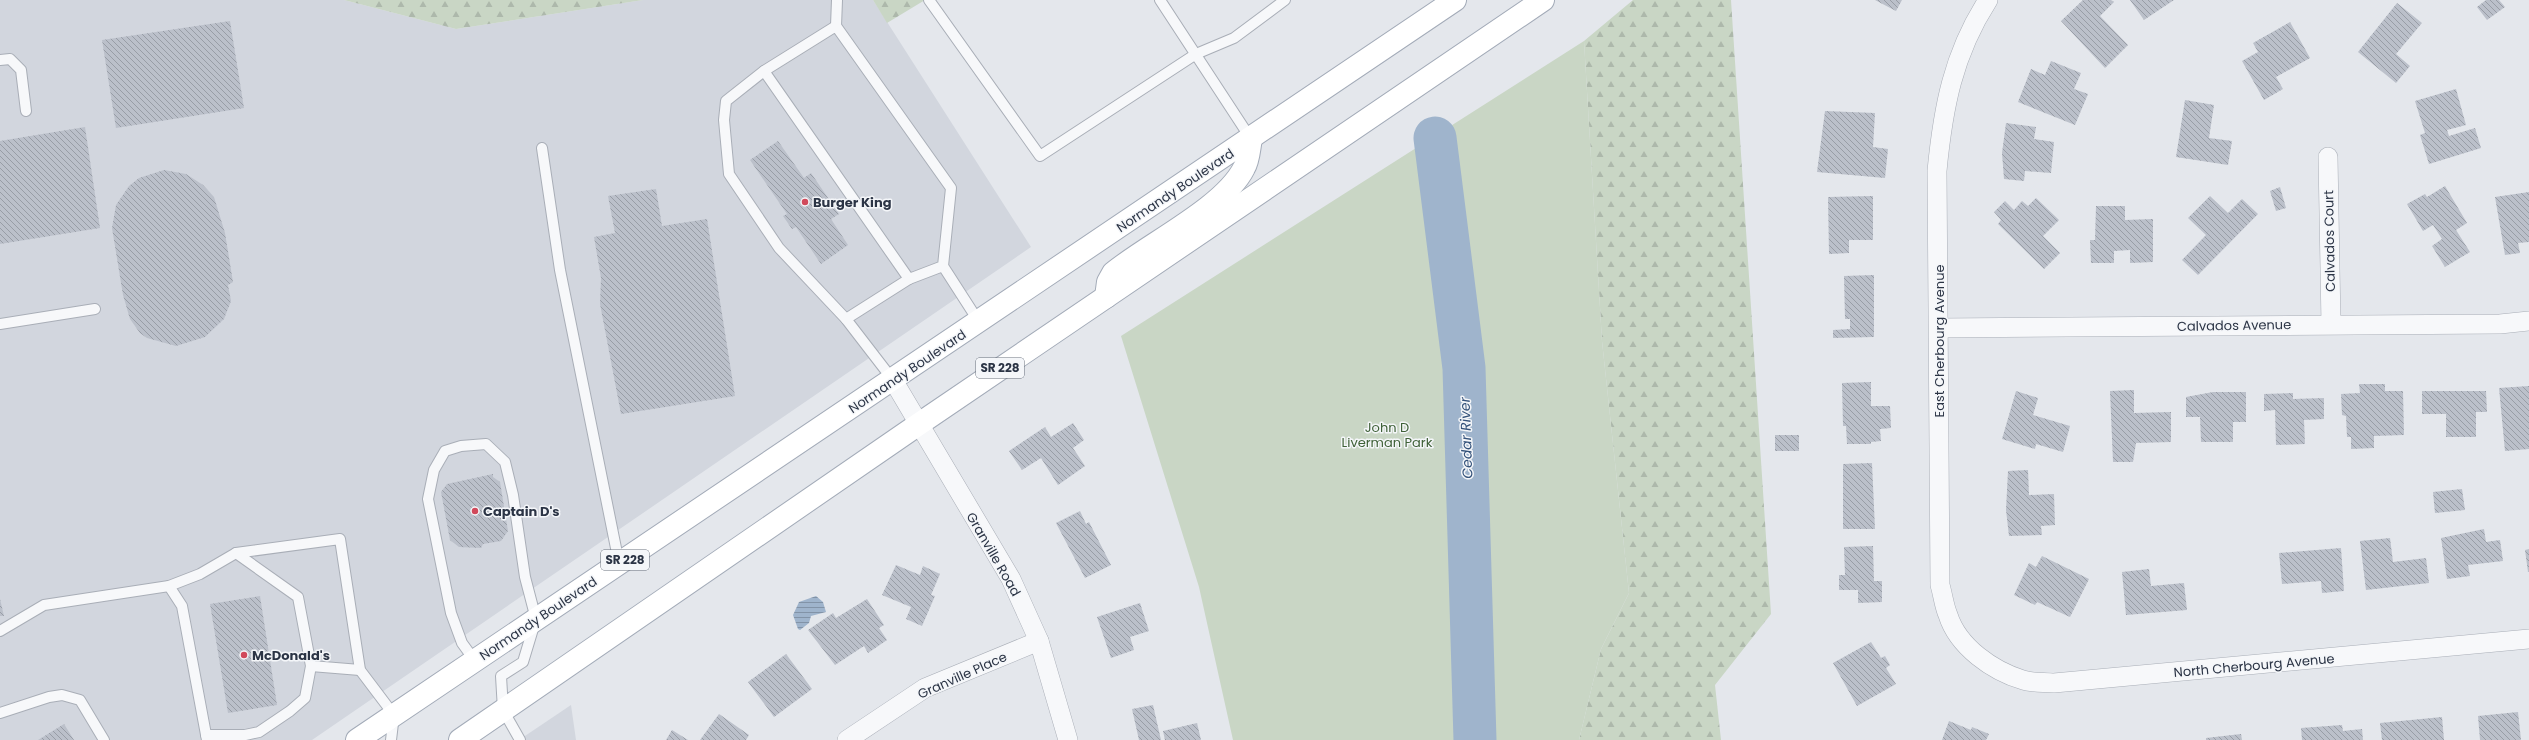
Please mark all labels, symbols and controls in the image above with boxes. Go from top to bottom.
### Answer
street label: Normandy Boulevard [1113,144,1238,237]
street label: Calvados Court [2319,190,2340,292]
place label: Burger King [813,193,892,212]
marker: Burger King [800,197,810,207]
street label: East Cherbourg Avenue [1930,264,1949,418]
street label: Calvados Avenue [2177,315,2291,336]
street label: Normandy Boulevard [845,325,970,418]
road number: SR 228 [976,358,1024,378]
water label: Cedar River [1455,396,1477,479]
park label: John D Liverman Park [1342,418,1433,452]
place label: Captain D's [483,502,560,521]
marker: Captain D's [470,506,480,516]
street label: Granville Road [962,509,1025,600]
road number: SR 228 [601,550,649,570]
street label: Normandy Boulevard [476,572,601,665]
place label: McDonald's [252,646,330,665]
street label: Granville Place [915,647,1010,704]
street label: North Cherbourg Avenue [2173,649,2335,682]
marker: McDonald's [239,650,249,660]

